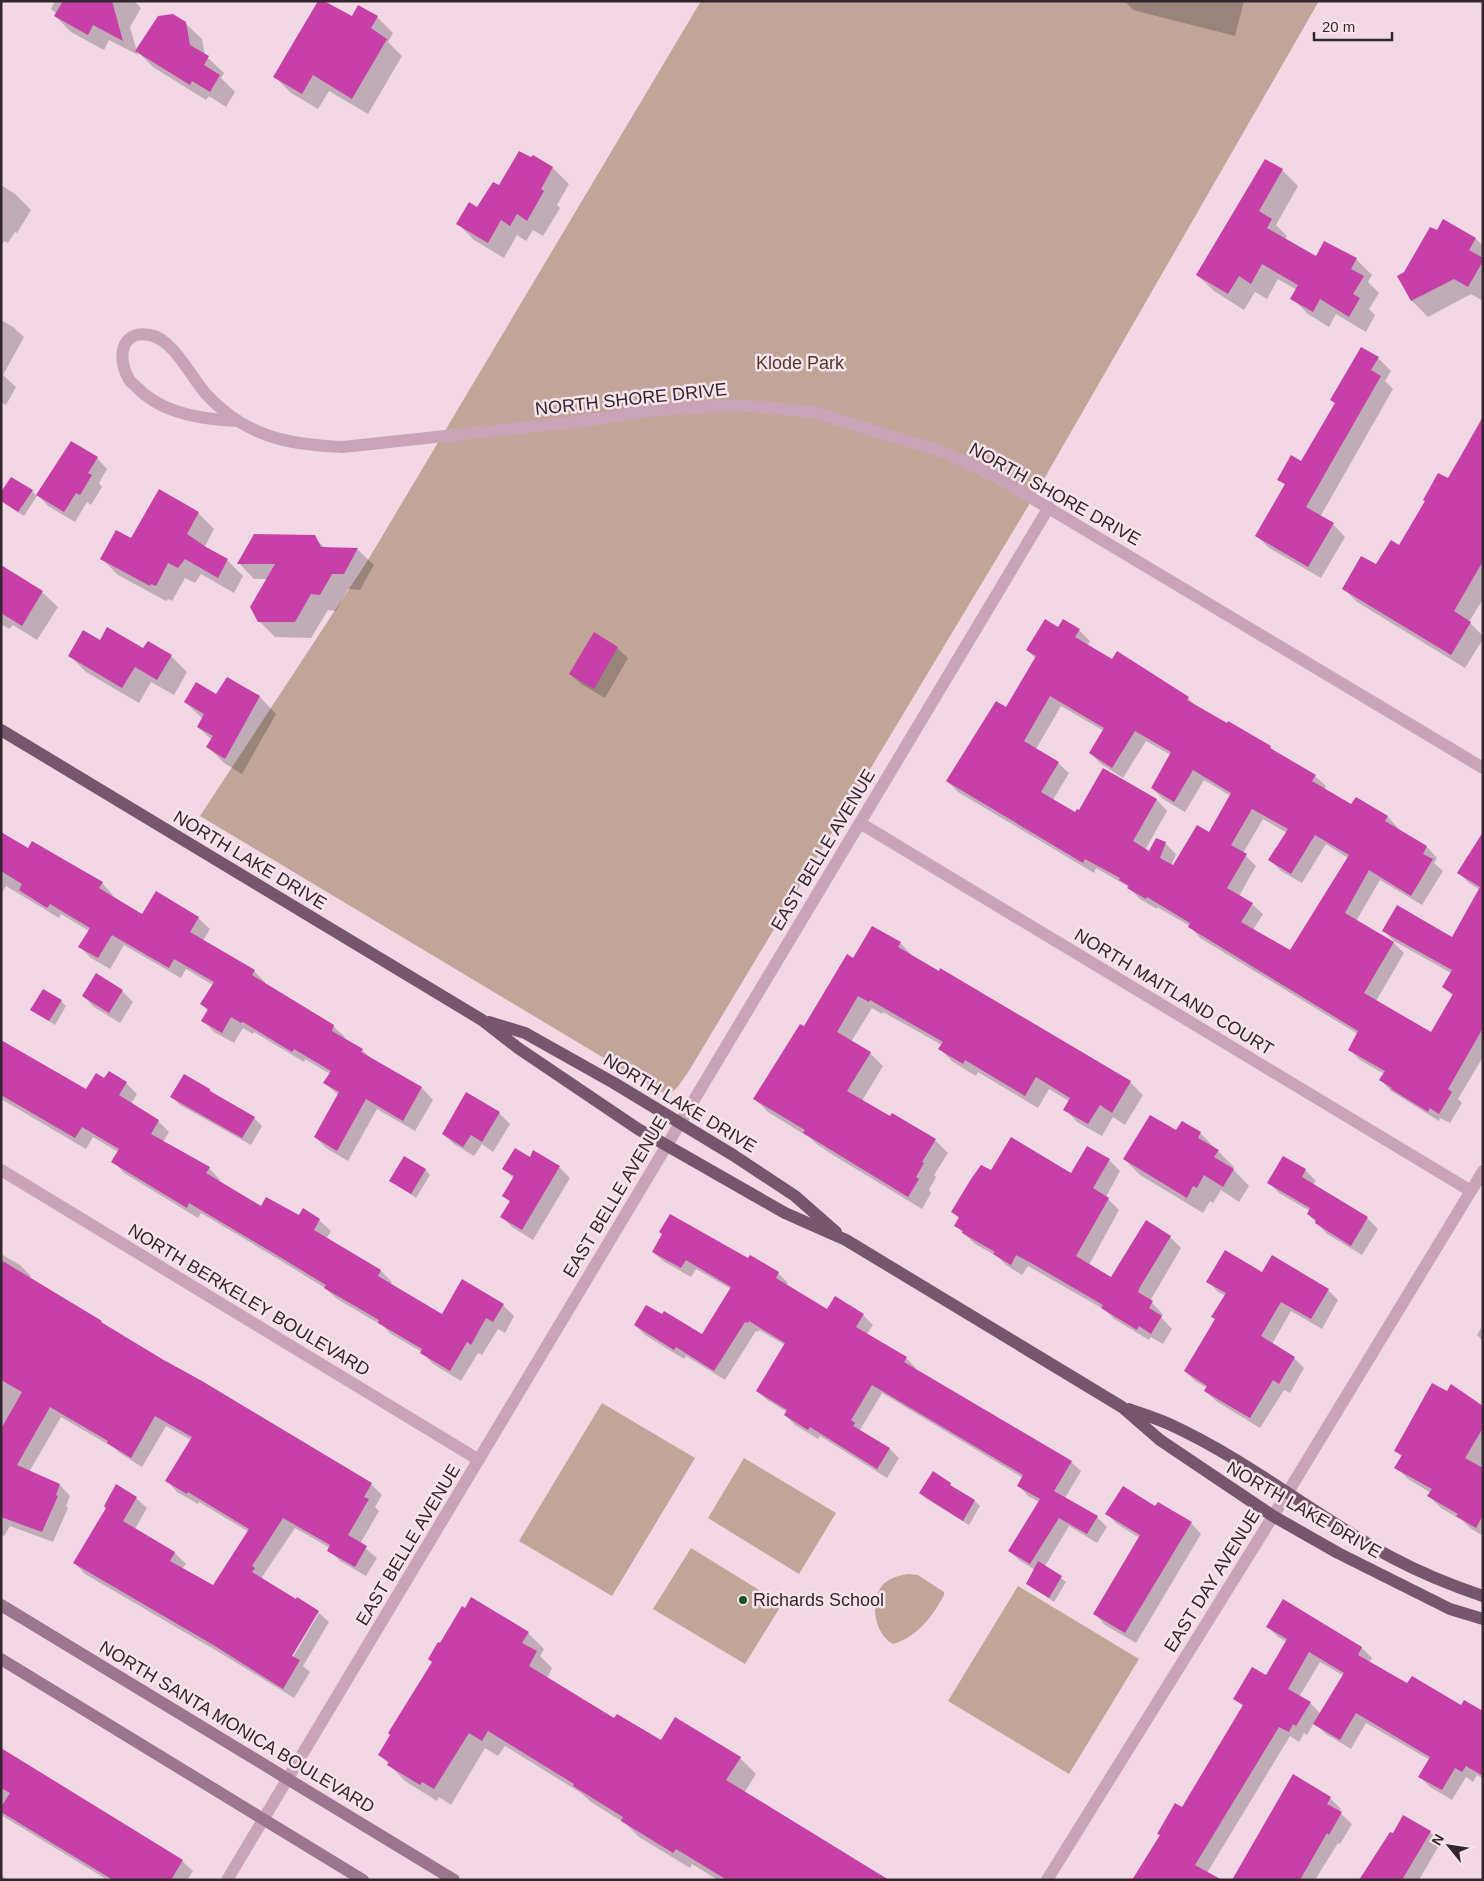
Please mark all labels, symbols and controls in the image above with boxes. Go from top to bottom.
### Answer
scale bar [1314,10,1392,42]
text: 20 m [1322,18,1355,35]
park label: Klode Park [756,353,845,373]
street label: NORTH SHORE DRIVE [534,379,728,419]
street label: NORTH SHORE DRIVE [966,439,1144,549]
street label: EAST BELLE AVENUE [767,766,879,934]
street label: NORTH LAKE DRIVE [170,806,330,914]
street label: NORTH MAITLAND COURT [1071,925,1277,1059]
street label: NORTH LAKE DRIVE [600,1049,760,1157]
street label: EAST BELLE AVENUE [559,1113,671,1281]
street label: NORTH BERKELEY BOULEVARD [125,1220,373,1380]
street label: NORTH LAKE DRIVE [1223,1458,1385,1562]
street label: EAST BELLE AVENUE [352,1461,464,1629]
street label: EAST DAY AVENUE [1160,1506,1264,1656]
place label: Richards School [753,1590,884,1610]
marker: Richards School [737,1594,749,1606]
street label: NORTH SANTA MONICA BOULEVARD [96,1637,378,1817]
north arrow [1424,1821,1474,1871]
text: N [1428,1831,1447,1848]

